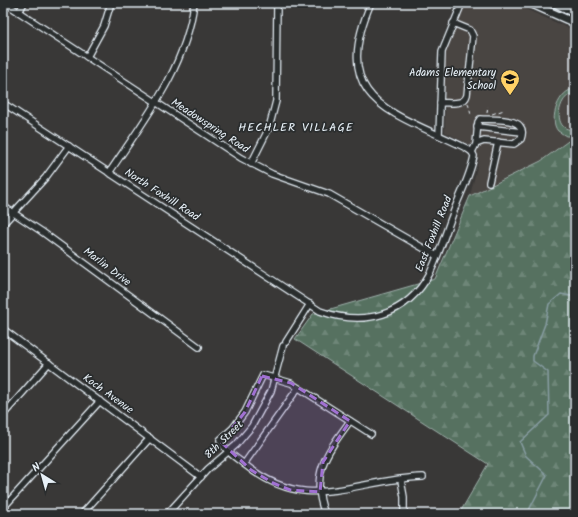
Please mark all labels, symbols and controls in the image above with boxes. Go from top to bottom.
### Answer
place label: Adams Elementary School [409,64,497,95]
school or university icon: Adams Elementary School [499,68,521,96]
street label: Meadowspring Road [167,94,253,158]
district label: HECHLER VILLAGE [238,118,354,137]
street label: North Foxhill Road [121,164,204,226]
street label: East Foxhill Road [411,193,458,275]
street label: Marlin Drive [79,243,135,291]
street label: Koch Avenue [79,369,137,419]
street label: 8th Street [200,416,248,464]
north arrow [22,455,62,495]
text: N [28,459,45,477]

